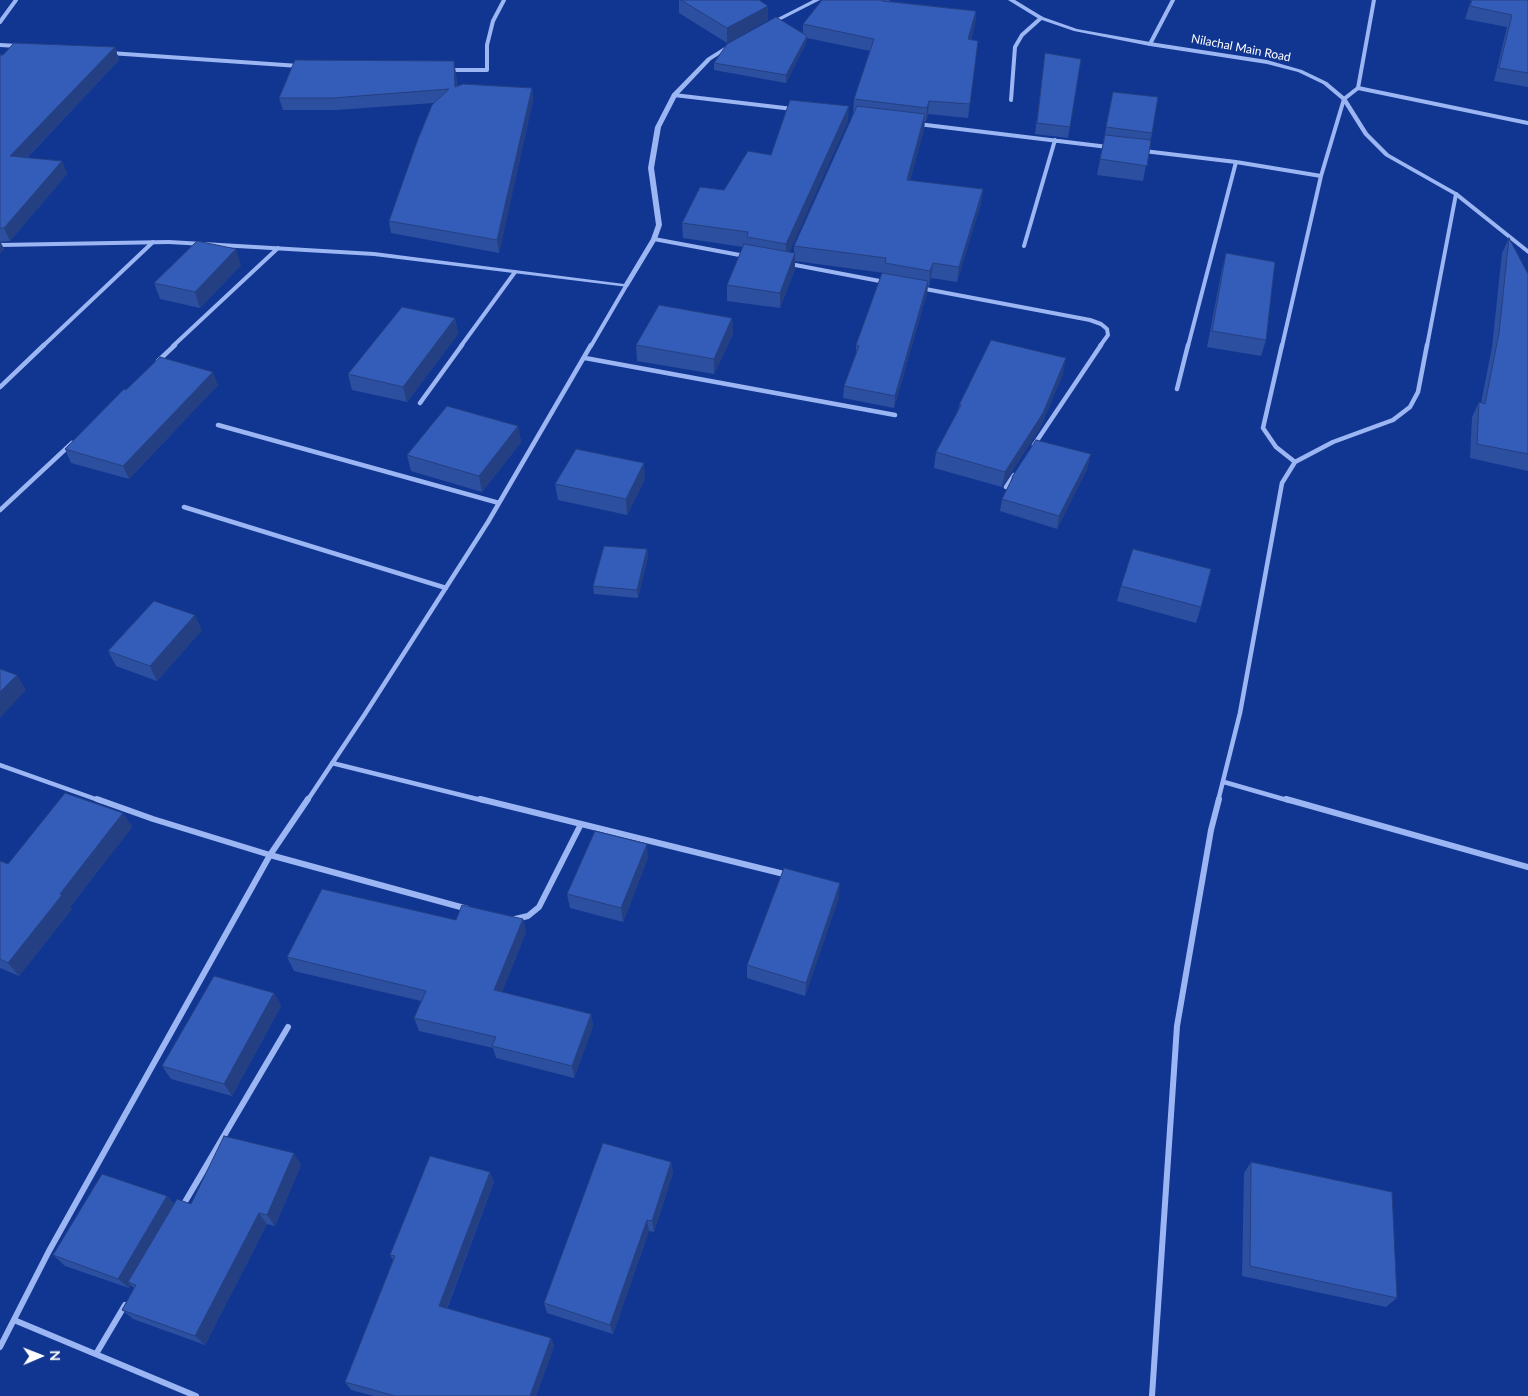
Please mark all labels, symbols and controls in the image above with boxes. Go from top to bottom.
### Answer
street label: Nilachal Main Road [1190,31,1292,65]
north arrow [15,1331,65,1381]
text: N [47,1350,64,1361]

